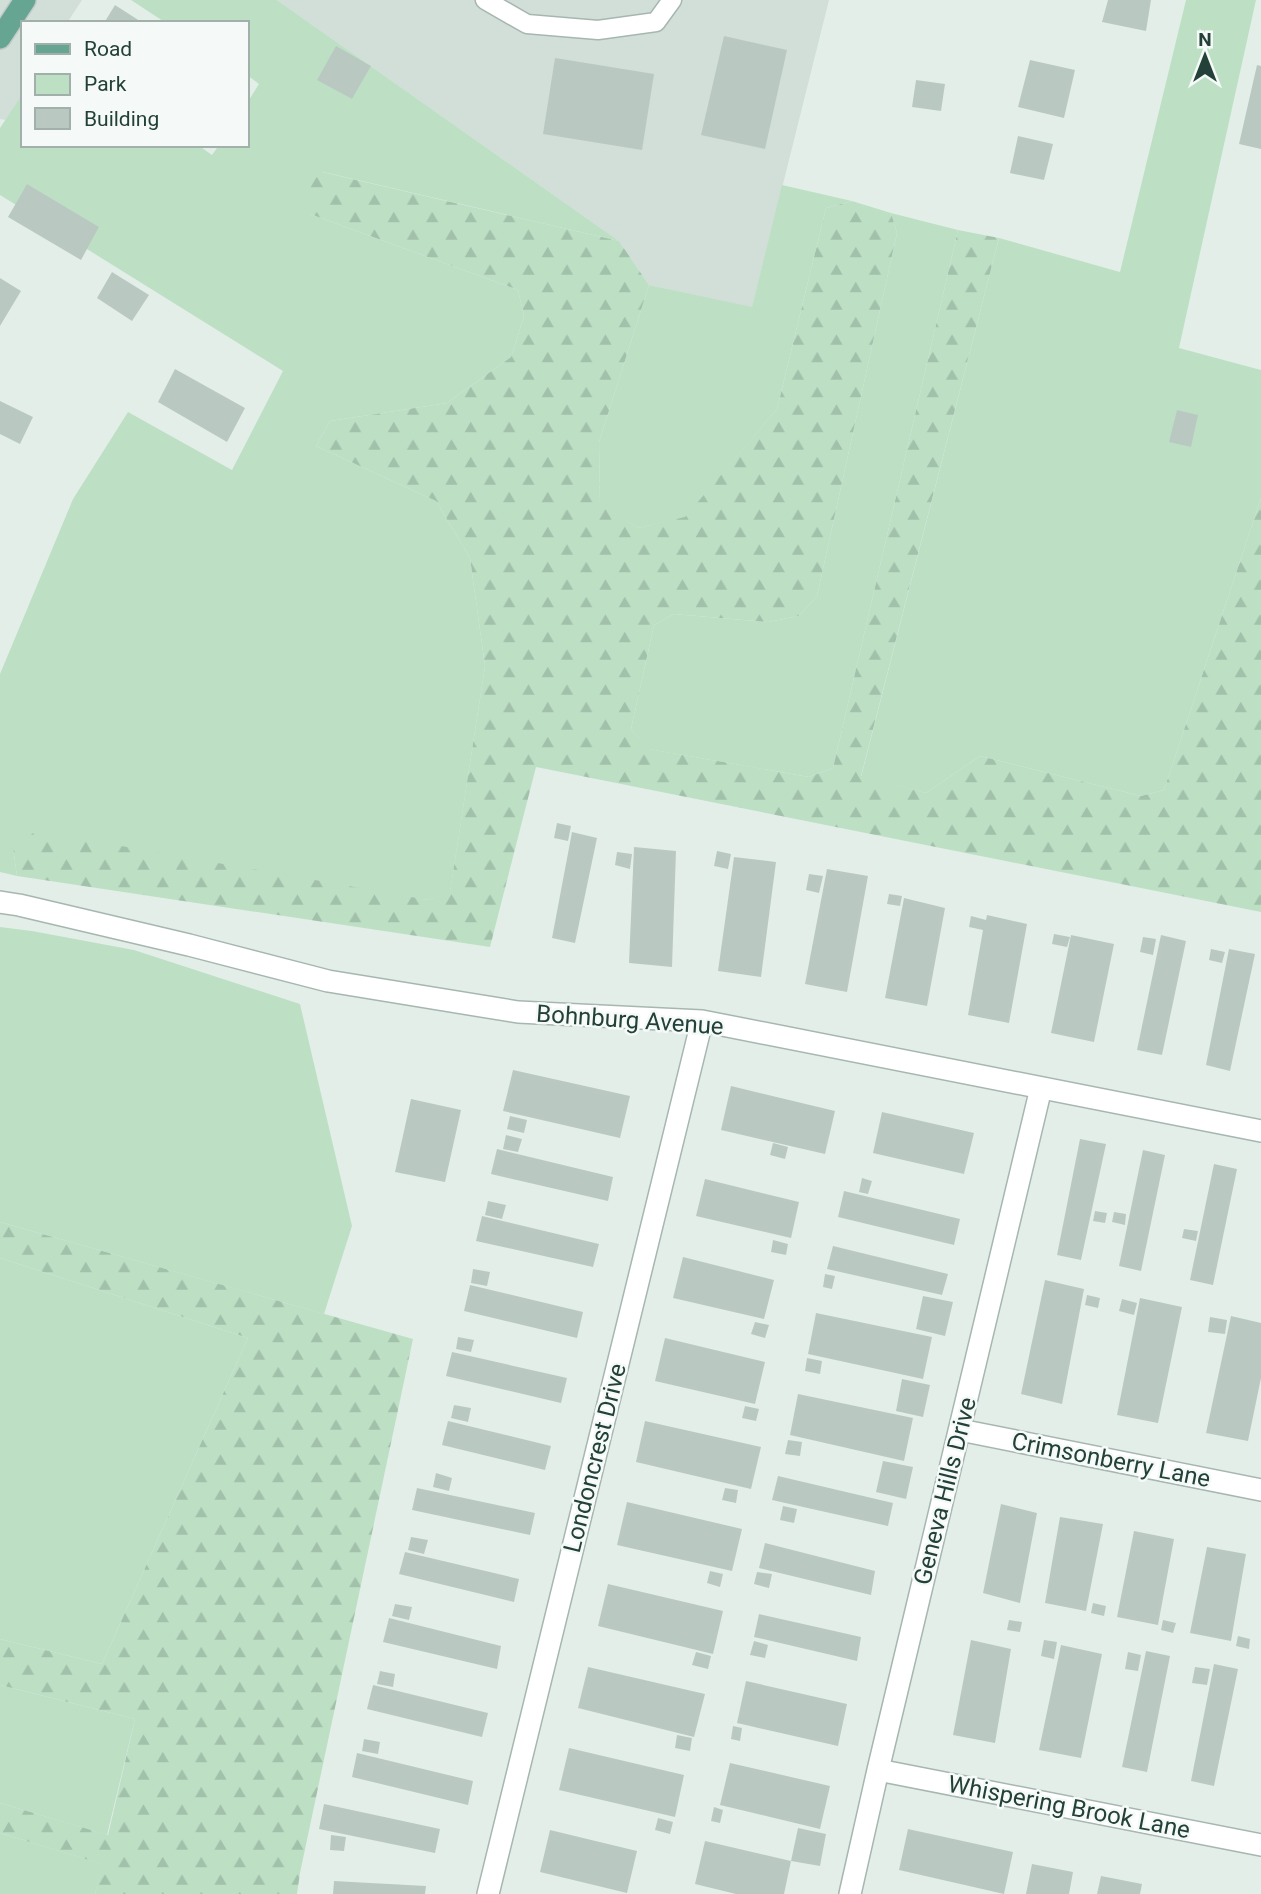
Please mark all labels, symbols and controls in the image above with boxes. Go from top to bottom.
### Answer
legend [21,21,248,147]
north arrow [1170,21,1240,91]
text: N [1198,28,1212,51]
text: Road [84,37,132,61]
text: Park [84,72,127,96]
text: Building [84,107,159,131]
street label: Bohnburg Avenue [535,999,725,1041]
street label: Londoncrest Drive [558,1361,632,1555]
street label: Geneva Hills Drive [908,1394,982,1588]
street label: Crimsonberry Lane [1009,1427,1213,1493]
street label: Whispering Brook Lane [946,1770,1192,1844]

